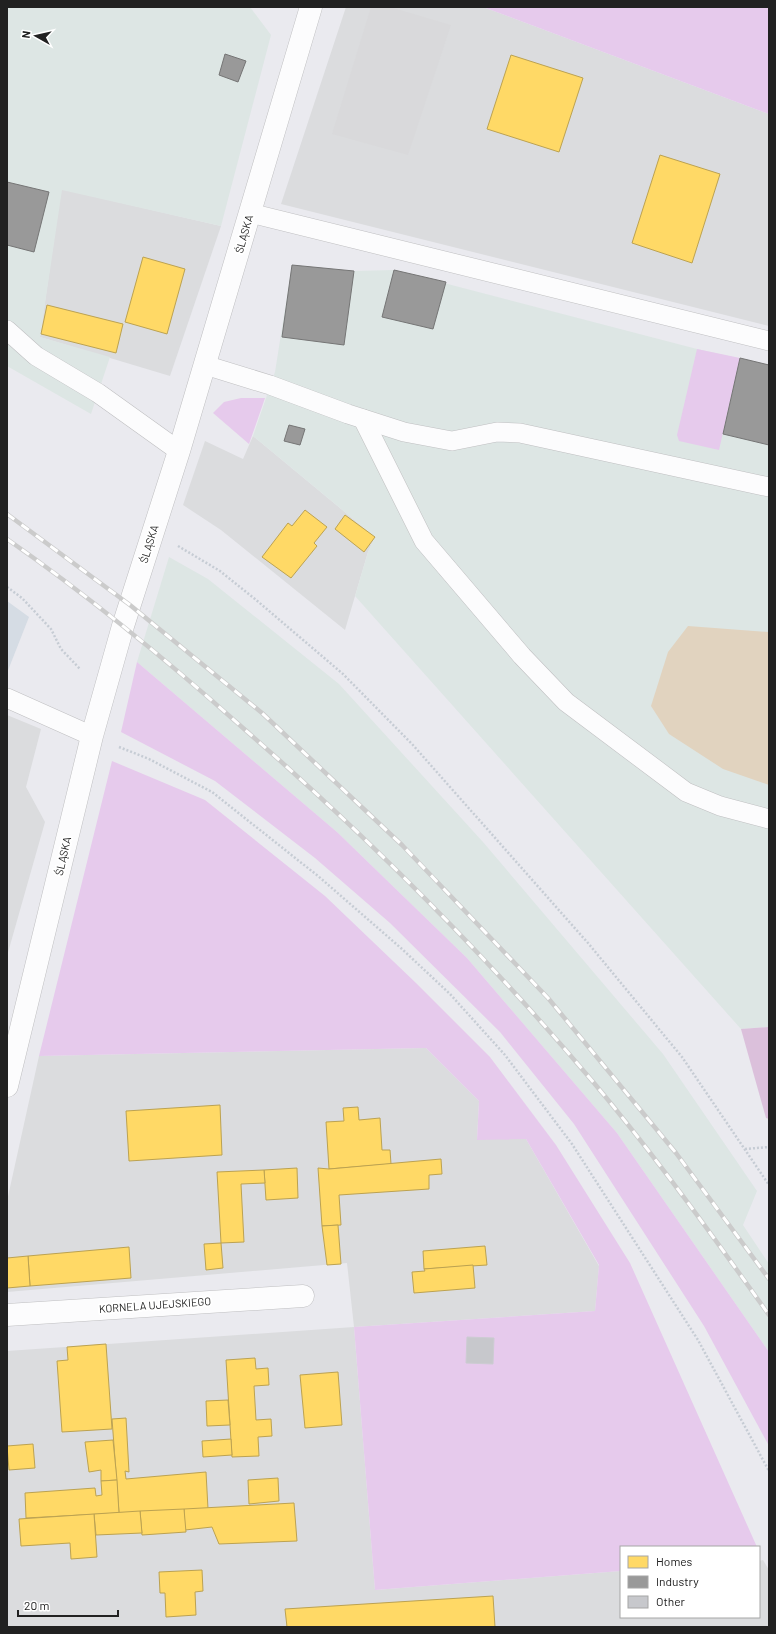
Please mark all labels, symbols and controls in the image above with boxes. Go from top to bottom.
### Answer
north arrow [16,16,56,56]
text: N [19,30,33,39]
street label: ŚLĄSKA [232,213,255,255]
street label: ŚLĄSKA [137,523,161,565]
street label: ŚLĄSKA [52,835,73,877]
street label: KORNELA UJEJSKIEGO [98,1294,212,1315]
legend [620,1546,760,1618]
text: Homes [656,1554,693,1568]
text: Industry [656,1574,699,1588]
scale bar [18,1592,118,1618]
text: Other [656,1594,686,1608]
text: 20 m [24,1598,50,1612]

